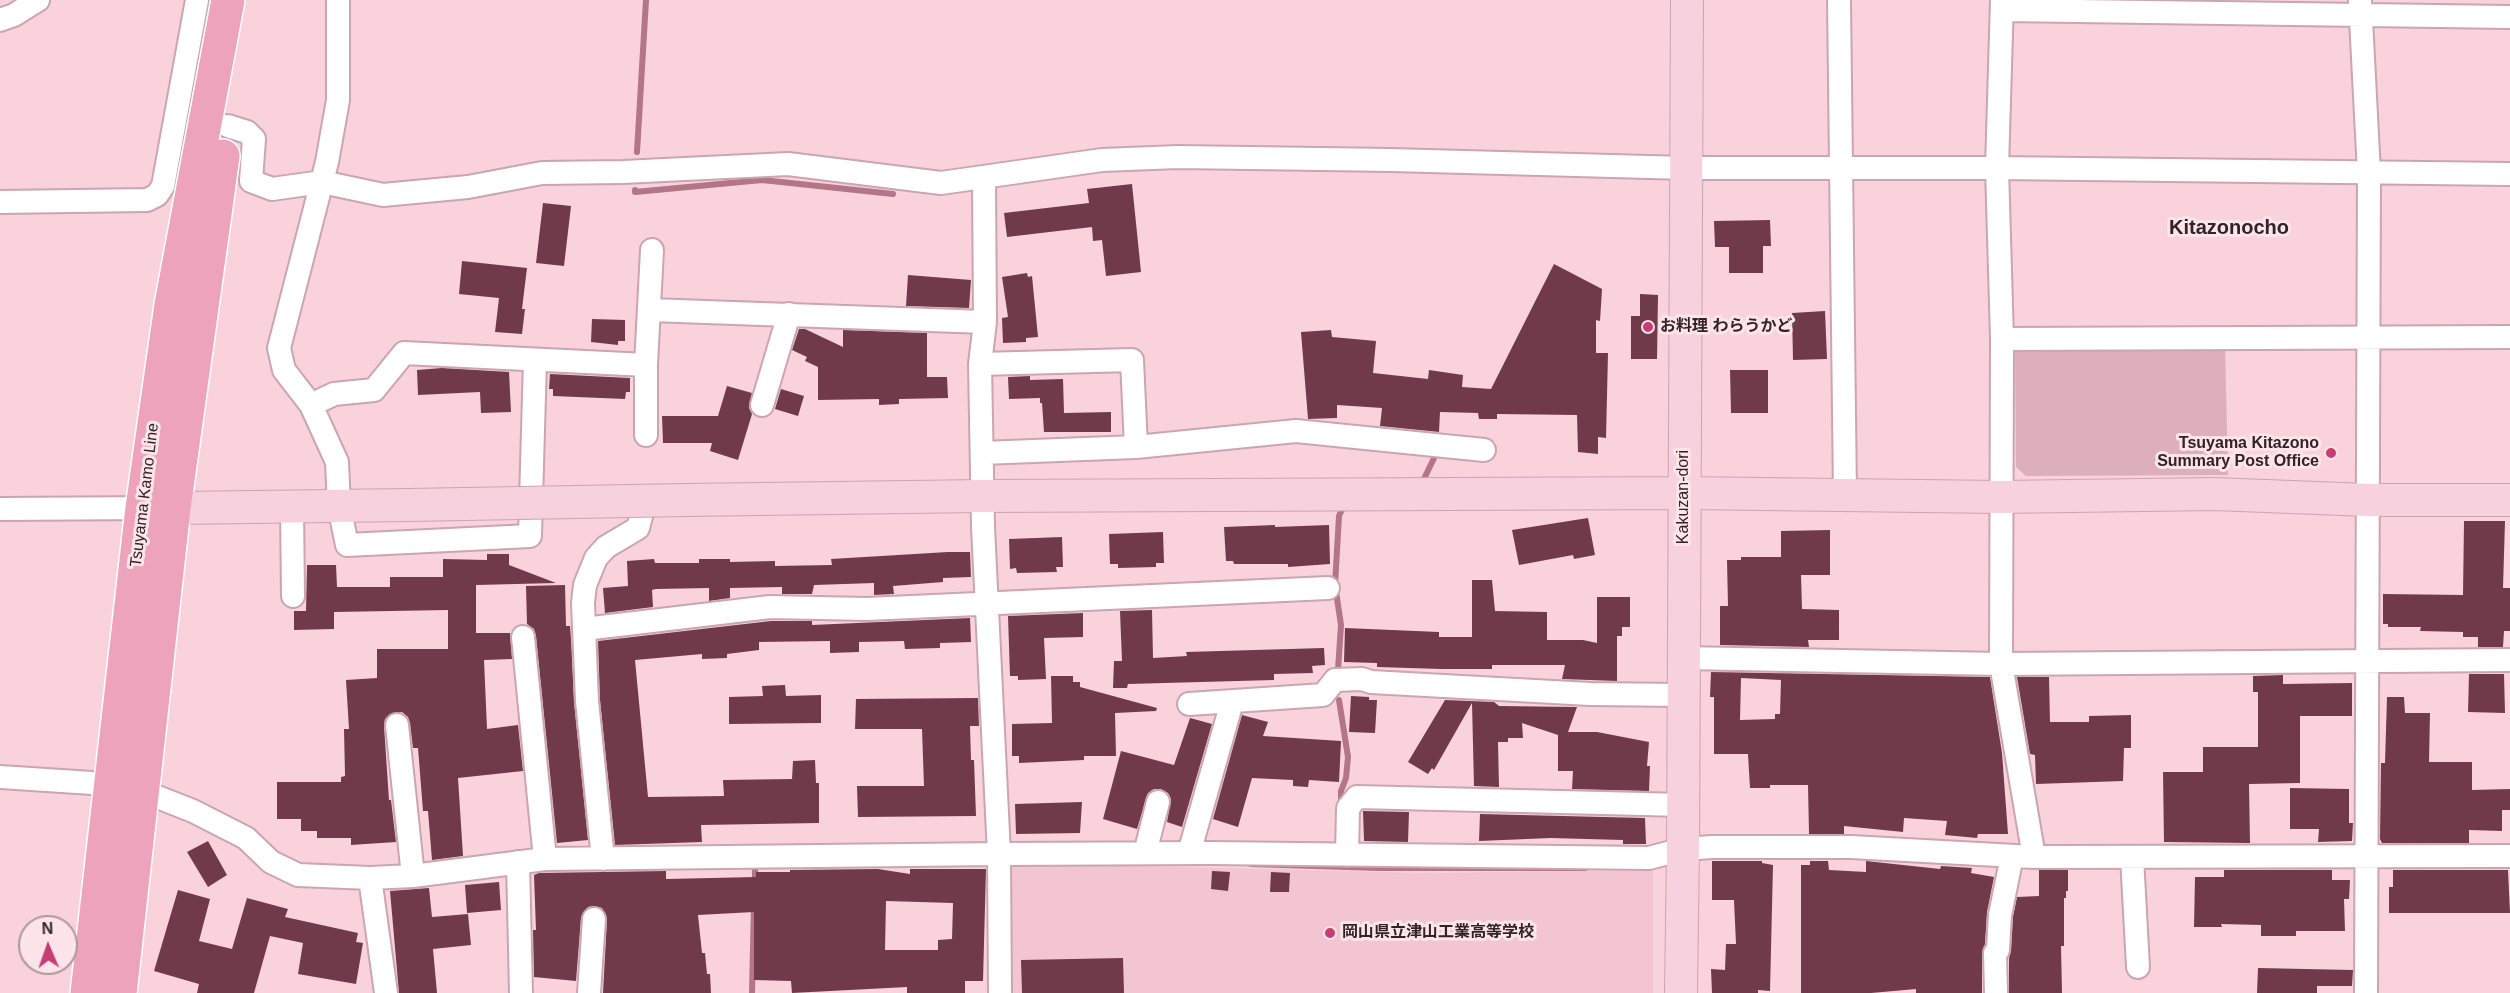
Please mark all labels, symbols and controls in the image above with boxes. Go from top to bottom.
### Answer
district label: Kitazonocho [2169,216,2289,240]
place label: お料理 わらうかど [1660,317,1792,337]
marker: お料理 わらうかど [1641,320,1655,334]
street label: Tsuyama Kamo Line [127,422,163,568]
place label: Tsuyama Kitazono Summary Post Office [2157,434,2319,472]
marker: Tsuyama Kitazono Summary Post Office [2324,446,2338,460]
street label: Kakuzan-dori [1674,450,1694,544]
north arrow [18,915,78,975]
text: N [41,920,53,937]
place label: 岡山県立津山工業高等学校 [1342,923,1534,943]
marker: 岡山県立津山工業高等学校 [1323,926,1337,940]

